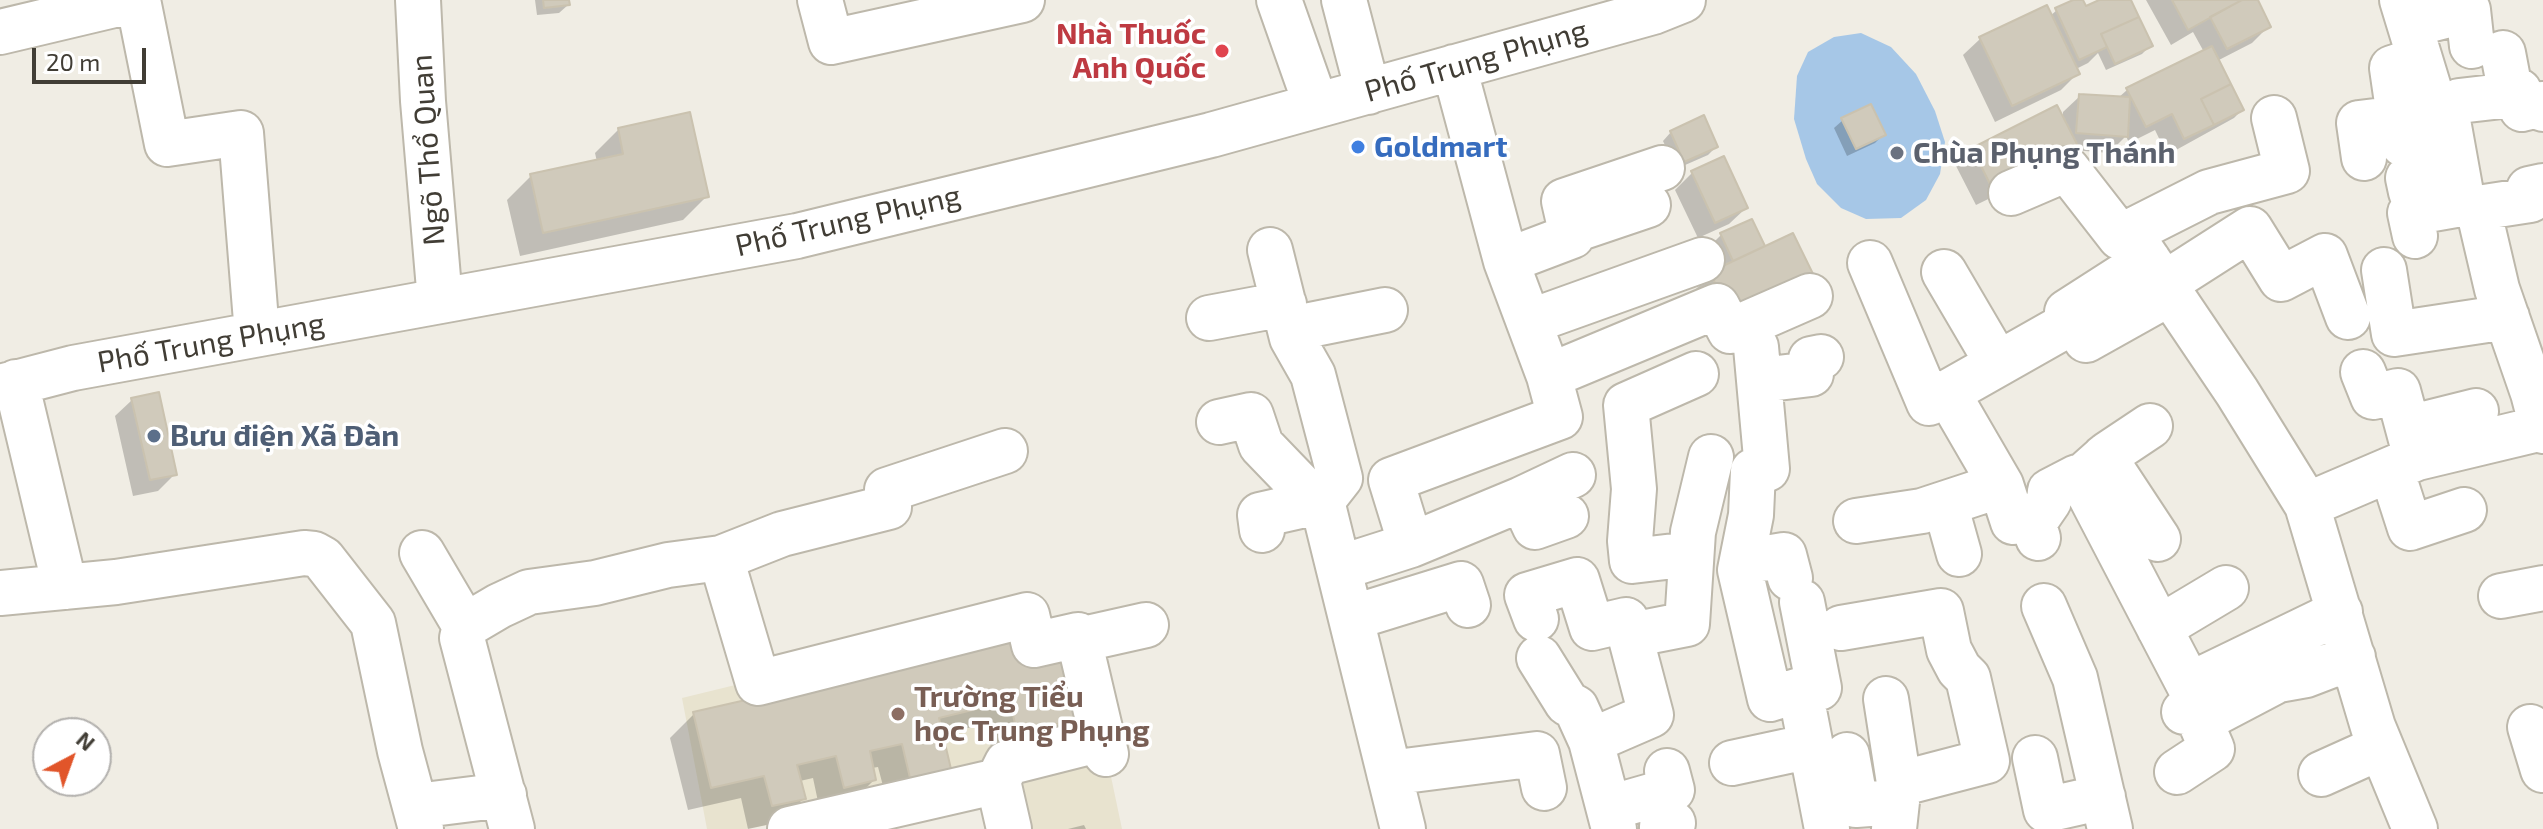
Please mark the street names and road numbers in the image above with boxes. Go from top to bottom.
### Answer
street label: Phố Trung Phụng [1361,12,1591,110]
street label: Ngõ Thổ Quan [403,53,453,247]
street label: Phố Trung Phụng [732,178,964,264]
street label: Phố Trung Phụng [95,305,327,381]

